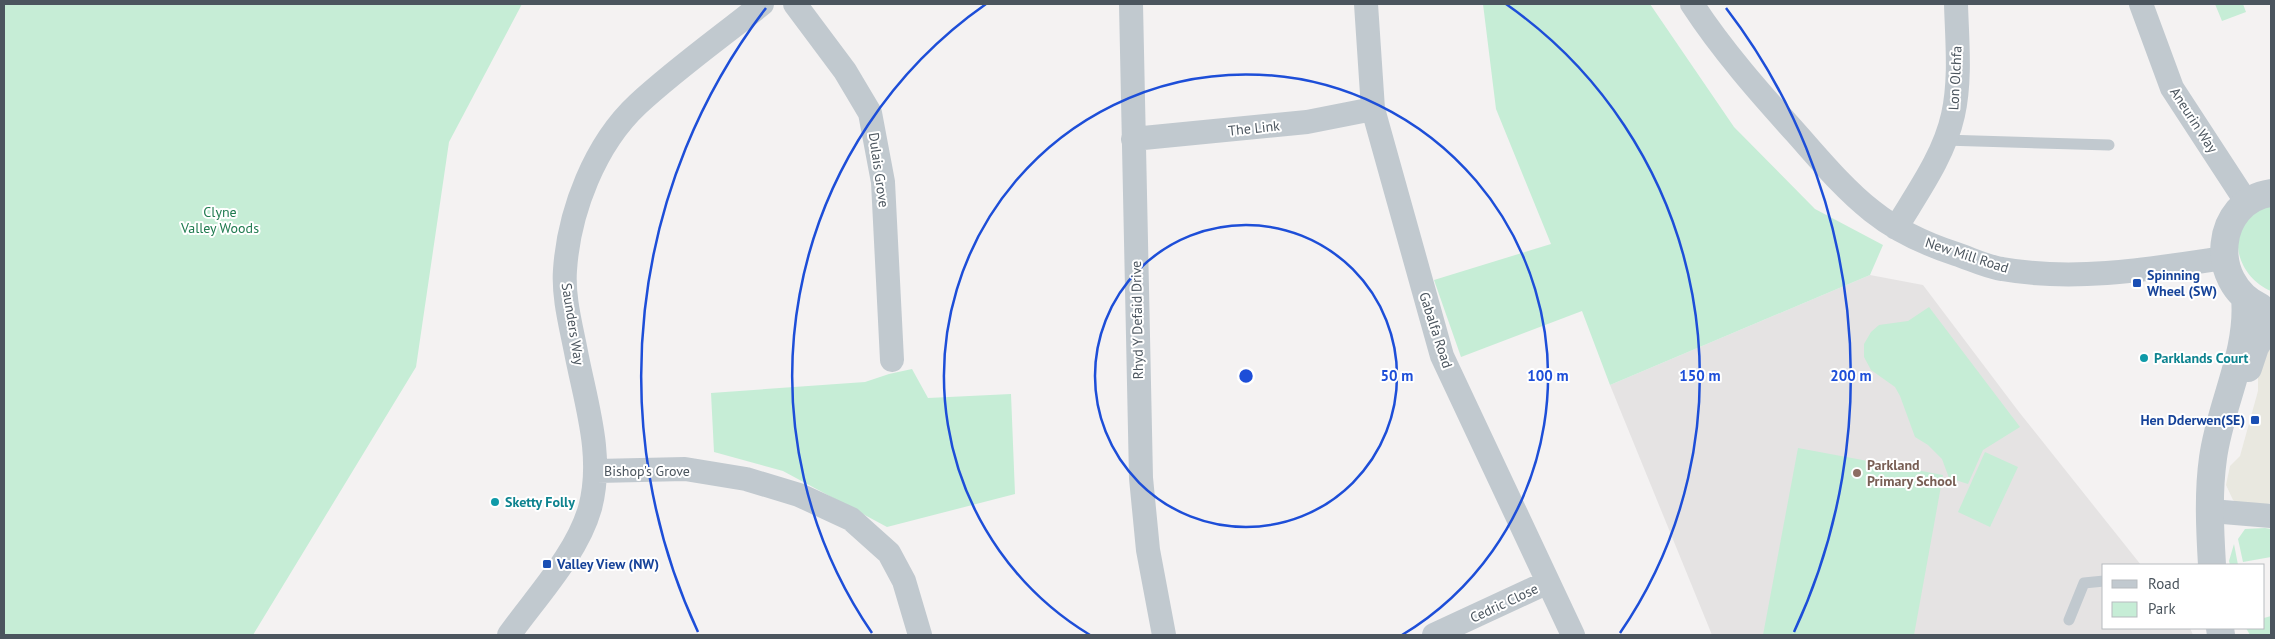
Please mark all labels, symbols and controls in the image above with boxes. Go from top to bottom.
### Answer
street label: Lon Olchfa [1944,45,1966,111]
street label: Aneurin Way [2166,84,2222,157]
street label: The Link [1227,116,1281,140]
street label: Dulais Grove [865,131,893,209]
park label: Clyne Valley Woods [180,203,259,237]
street label: New Mill Road [1923,233,2011,277]
street label: Rhyd Y Defaid Drive [1127,261,1147,379]
place label: Spinning Wheel (SW) [2147,266,2217,300]
marker: Spinning Wheel (SW) [2131,277,2143,289]
street label: Saunders Way [558,282,588,367]
street label: Gabalfa Road [1415,290,1457,370]
place label: Parklands Court [2154,349,2249,367]
marker: Parklands Court [2138,352,2150,364]
text: 50 m [1381,366,1413,385]
text: 100 m [1527,366,1569,385]
text: 150 m [1679,366,1721,385]
text: 200 m [1830,366,1872,385]
centre of rings [1237,367,1255,385]
place label: Hen Dderwen(SE) [2140,411,2245,429]
marker: Hen Dderwen(SE) [2249,414,2261,426]
place label: Parkland Primary School [1867,456,1957,490]
street label: Bishop's Grove [604,462,690,480]
marker: Parkland Primary School [1851,467,1863,479]
place label: Sketty Folly [505,493,575,511]
marker: Sketty Folly [489,496,501,508]
place label: Valley View (NW) [556,555,659,573]
marker: Valley View (NW) [541,558,553,570]
legend [2102,564,2265,629]
text: Road [2148,574,2180,593]
street label: Cedric Close [1467,579,1541,627]
text: Park [2148,599,2176,618]

